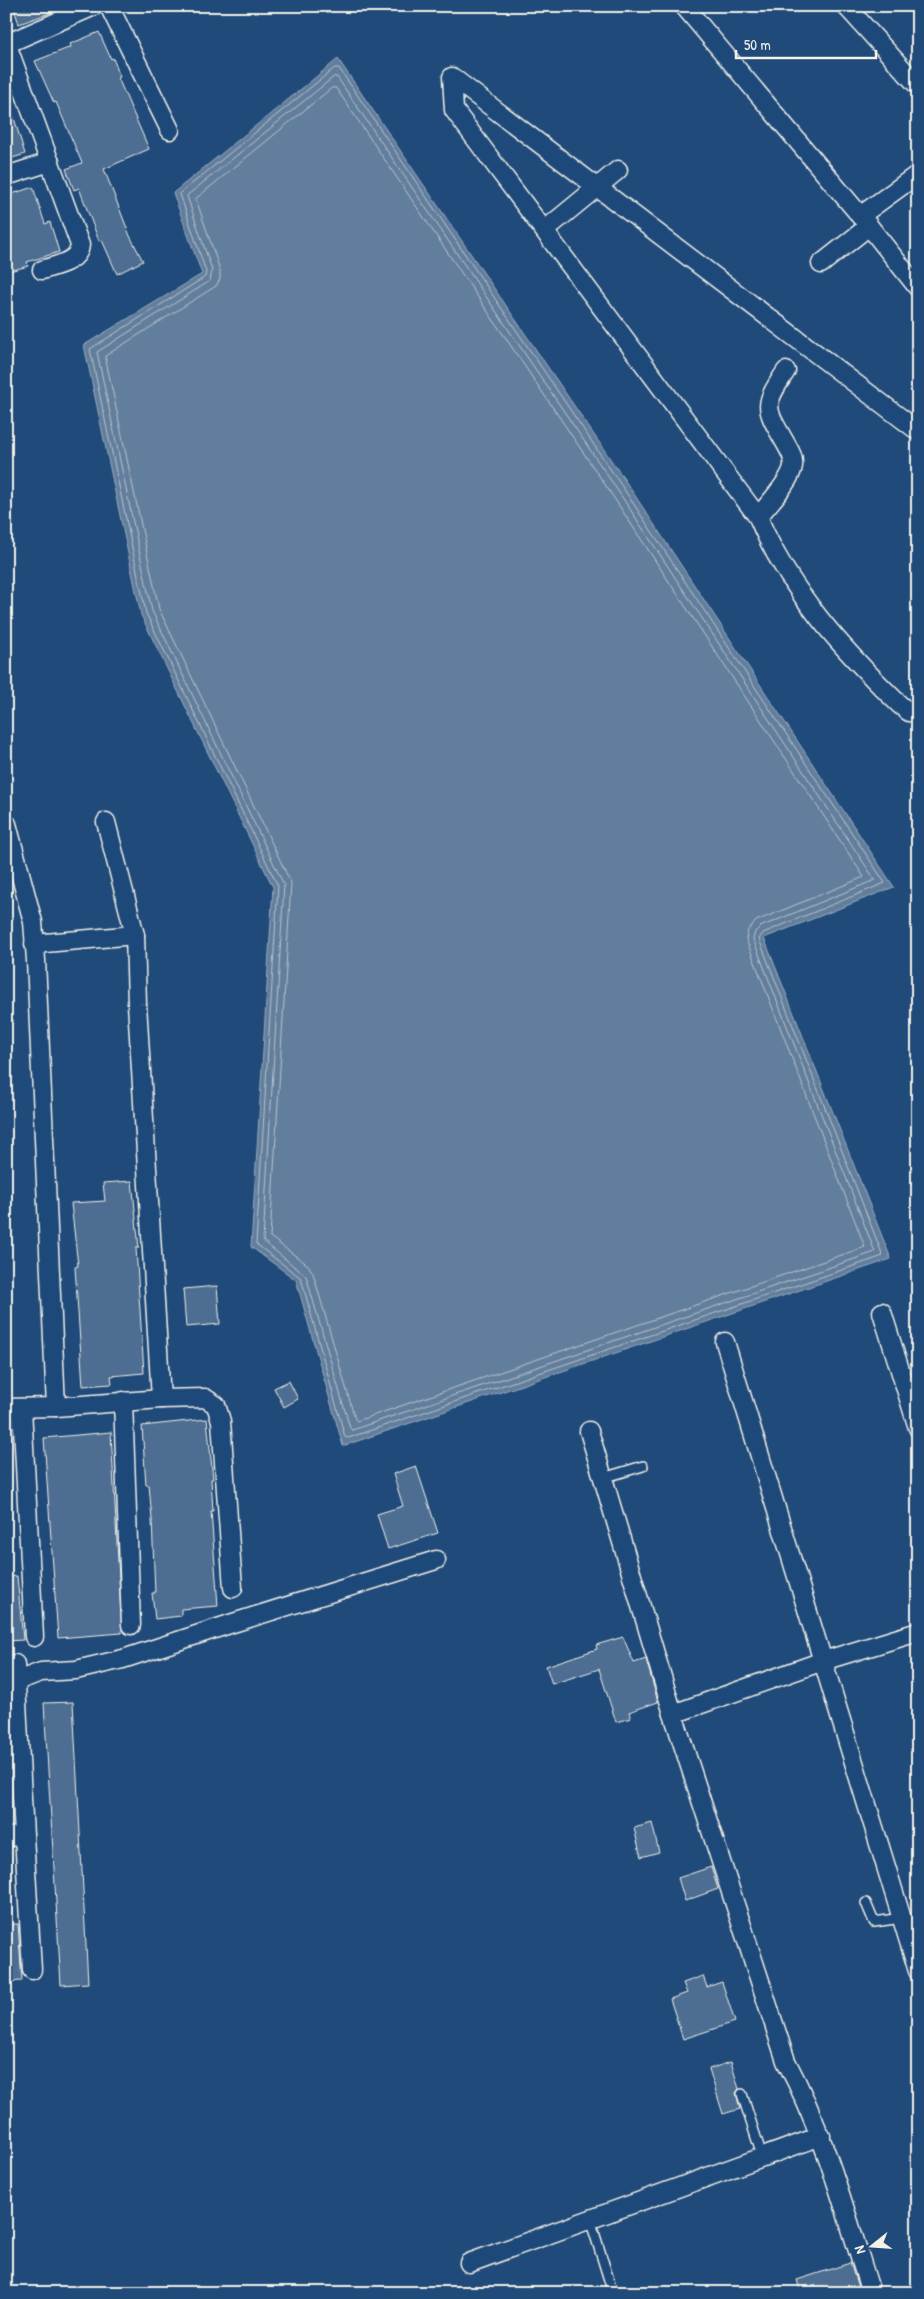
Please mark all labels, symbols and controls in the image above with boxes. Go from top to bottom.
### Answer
scale bar [736,28,876,60]
text: 50 m [744,34,771,55]
north arrow [846,2222,896,2272]
text: N [849,2243,869,2256]

